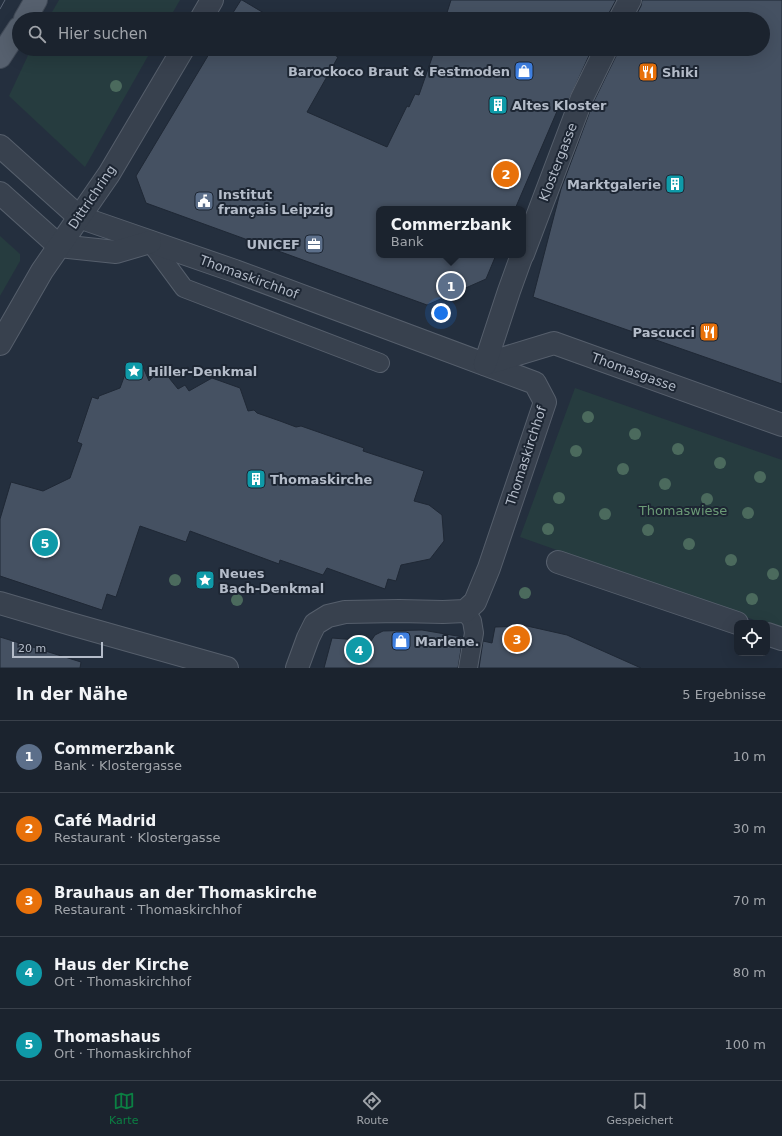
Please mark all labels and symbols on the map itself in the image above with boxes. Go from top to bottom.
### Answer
shop icon: Barockoco Braut & Festmoden [513,60,535,82]
restaurant icon: Shiki [637,61,659,83]
place label: Barockoco Braut & Festmoden [288,64,510,79]
place label: Shiki [662,65,698,80]
building icon: Altes Kloster [487,94,509,116]
place label: Altes Kloster [512,98,607,113]
street label: Klostergasse [536,121,580,203]
pin: 2 [493,159,519,189]
street label: Dittrichring [65,162,119,232]
building icon: Marktgalerie [664,173,686,195]
place label: Marktgalerie [567,177,661,192]
place label: Institut français Leipzig [218,187,333,217]
public building icon: Institut français Leipzig [193,190,215,212]
office icon: UNICEF [303,233,325,255]
place label: UNICEF [246,237,300,252]
street label: Thomaskirchhof [197,252,301,302]
pin: 1 [438,271,464,301]
your location [431,303,451,323]
restaurant icon: Pascucci [698,321,720,343]
place label: Pascucci [632,325,695,340]
street label: Thomasgasse [589,349,679,394]
place icon: Hiller-Denkmal [123,360,145,382]
place label: Hiller-Denkmal [148,364,257,379]
street label: Thomaskirchhof [503,404,549,509]
building icon: Thomaskirche [245,468,267,490]
place label: Thomaskirche [270,472,373,487]
park label: Thomaswiese [638,503,727,518]
pin: 5 [32,528,58,558]
place label: Neues Bach-Denkmal [219,566,324,596]
place icon: Neues Bach-Denkmal [194,569,216,591]
pin: 3 [504,624,530,654]
shop icon: Marlene. [390,630,412,652]
place label: Marlene. [415,634,479,649]
pin: 4 [346,635,372,665]
scale bar [12,640,103,659]

